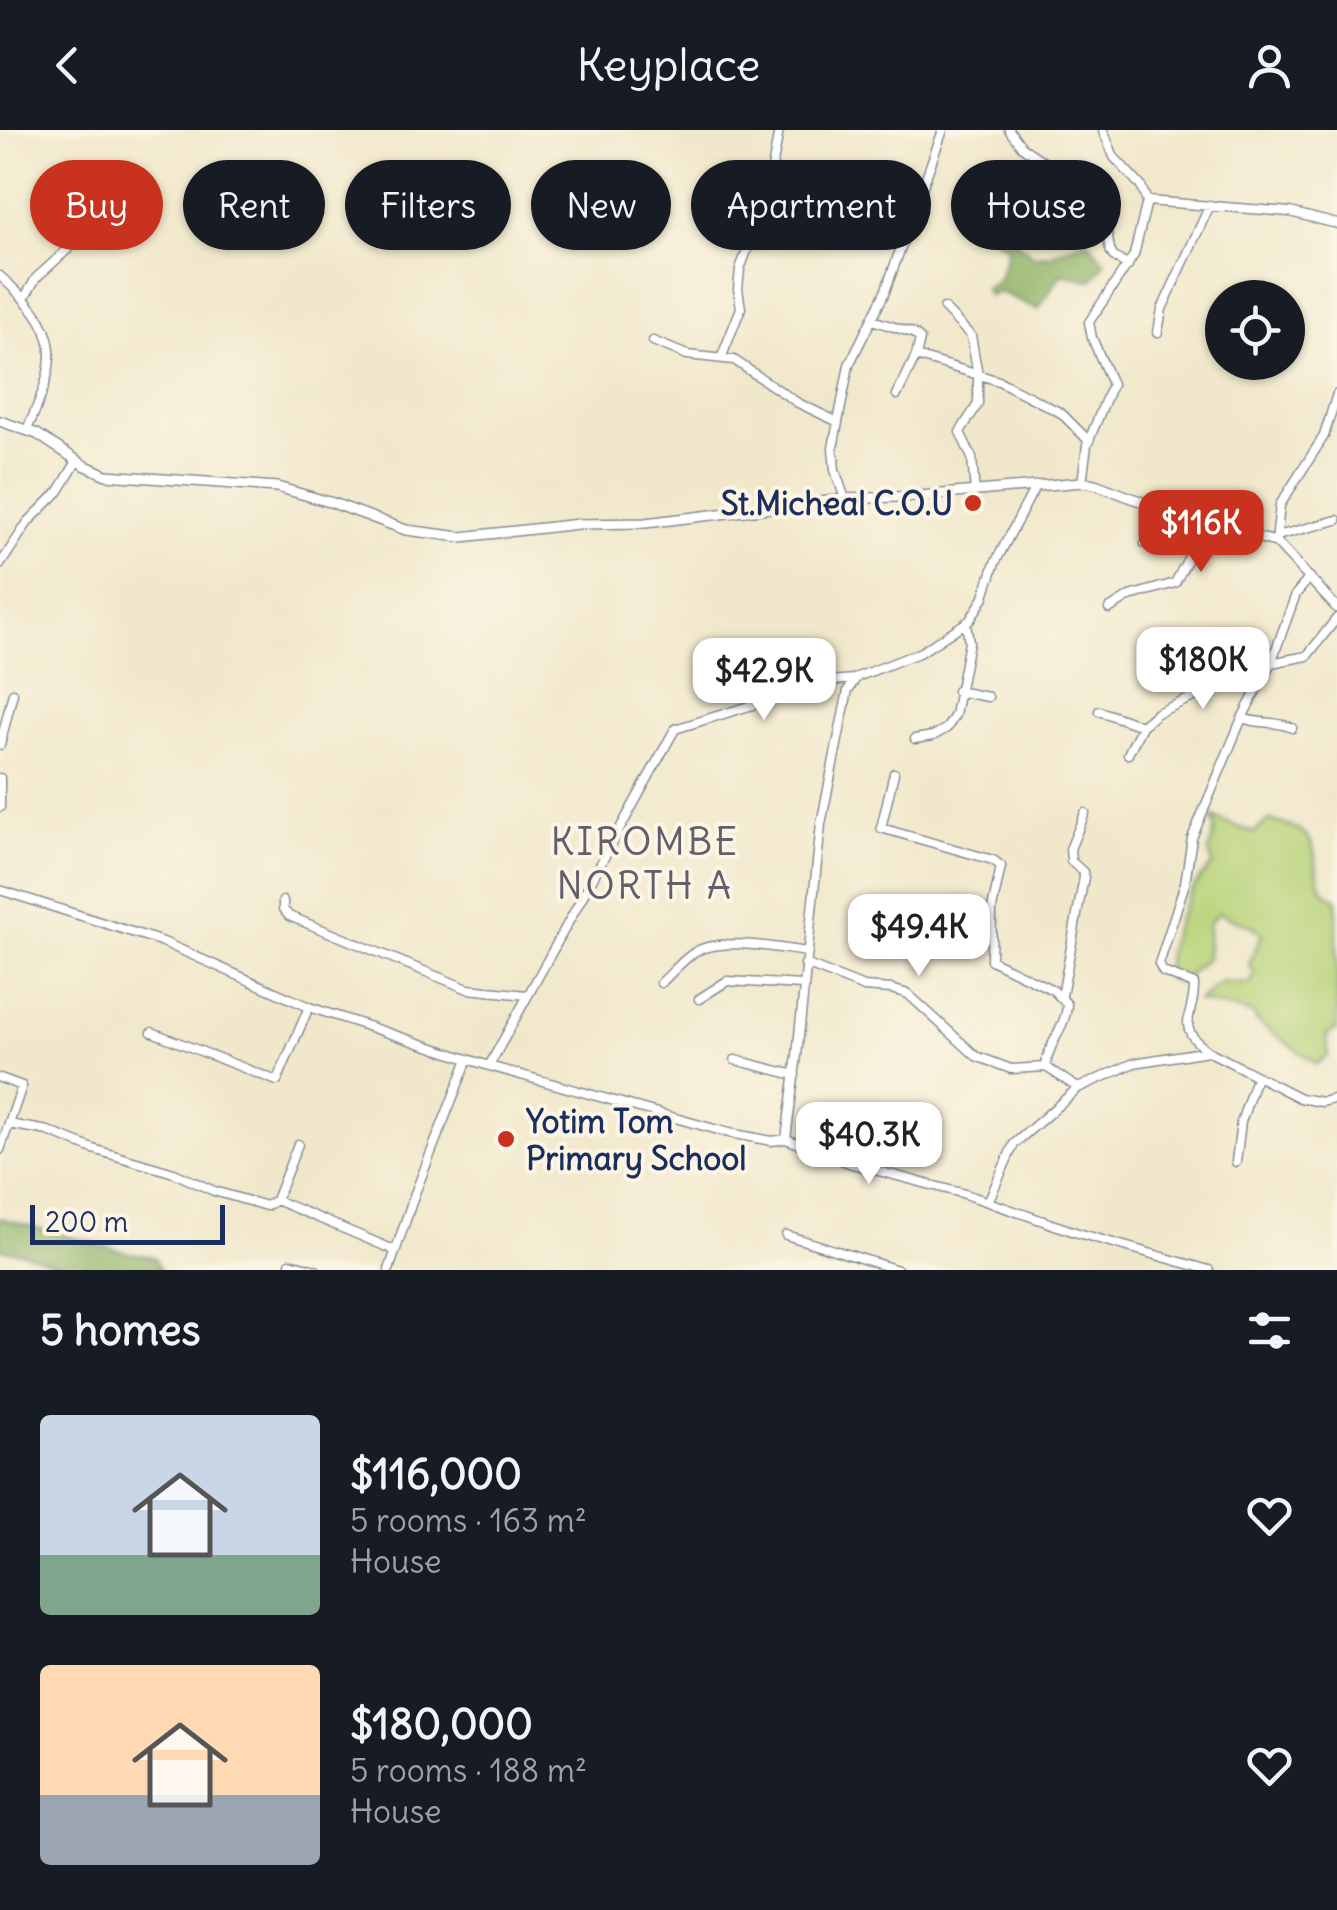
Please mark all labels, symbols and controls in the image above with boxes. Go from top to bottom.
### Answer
text: Keyplace [576,37,761,93]
icon: back [40,38,95,93]
icon: person [1242,38,1297,93]
chip: Buy [30,160,163,250]
chip: Rent [183,160,325,250]
chip: Filters [345,160,511,250]
chip: New [531,160,671,250]
chip: Apartment [691,160,931,250]
chip: House [951,160,1121,250]
map controls [1205,280,1305,380]
button: locate [1205,280,1305,380]
place label: St.Micheal C.O.U [721,483,953,524]
pin: $116K [1131,490,1271,575]
marker: St.Micheal C.O.U [962,492,984,514]
text: $116K [1161,502,1241,543]
pin: $180K [1133,627,1273,712]
pin: $42.9K [683,638,845,723]
text: $180K [1158,639,1248,680]
text: $42.9K [715,650,813,691]
district label: KIROMBE NORTH A [550,818,740,909]
pin: $49.4K [838,894,1000,979]
text: $49.4K [870,906,968,947]
place label: Yotim Tom Primary School [525,1101,746,1179]
pin: $40.3K [788,1102,950,1187]
text: $40.3K [818,1114,920,1155]
marker: Yotim Tom Primary School [495,1128,517,1150]
scale bar [30,1200,225,1244]
text: 200 m [45,1204,128,1240]
icon: filters [1242,1303,1297,1358]
text: 5 homes [40,1304,201,1356]
text: $116,000 [350,1448,522,1500]
icon: home [120,1455,240,1575]
icon: heart [1242,1488,1297,1543]
text: 5 rooms · 163 m² [350,1500,587,1541]
text: House [350,1541,441,1582]
text: $180,000 [350,1698,533,1750]
icon: home [120,1705,240,1825]
icon: heart [1242,1738,1297,1793]
text: 5 rooms · 188 m² [350,1750,587,1791]
text: House [350,1791,441,1832]

